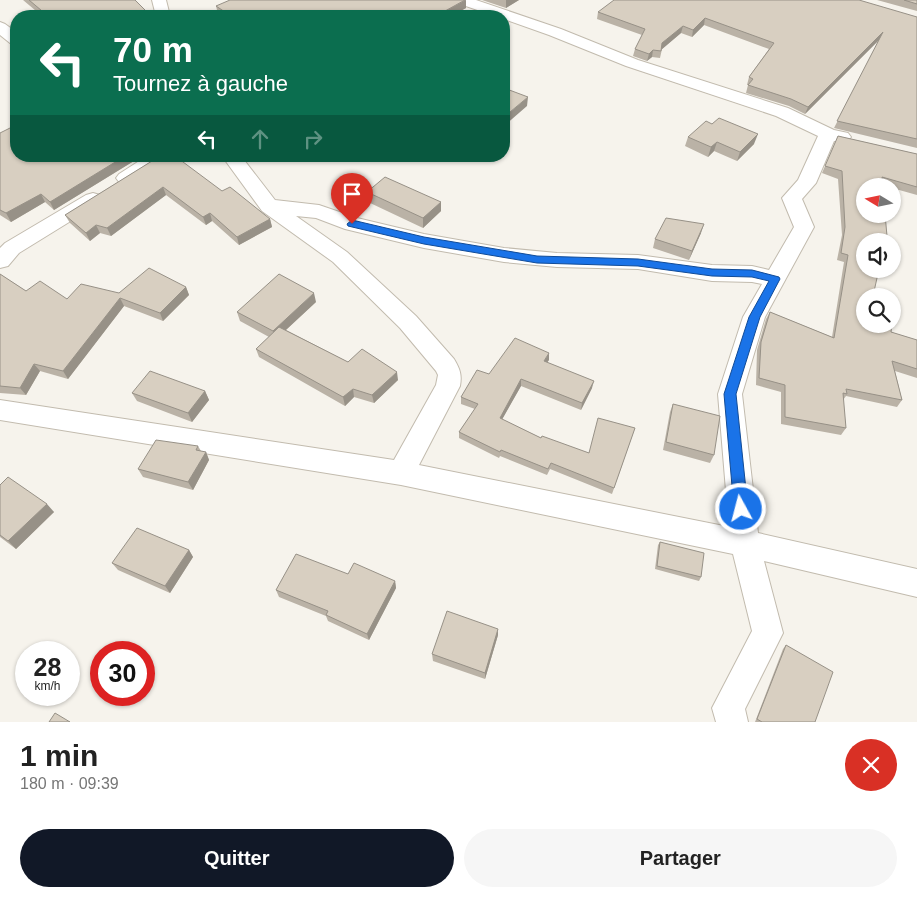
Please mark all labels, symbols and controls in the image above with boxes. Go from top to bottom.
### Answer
icon: left [30,30,95,95]
text: 70 m [113,30,193,69]
text: Tournez à gauche [113,71,288,96]
icon: left [193,125,221,153]
icon: ahead [246,125,274,153]
icon: right [299,125,327,153]
pin [331,173,373,224]
north arrow [856,178,901,222]
map controls [856,178,901,333]
icon: arrive [338,180,366,208]
button: sound [856,233,901,278]
button: search [856,288,901,333]
position arrow [714,482,766,534]
speed limit sign: 30 [90,641,155,706]
text: 28 [34,653,61,681]
text: km/h [34,679,61,693]
text: 1 min [20,739,98,772]
button: close [845,739,897,791]
text: 180 m · 09:39 [20,775,119,792]
button: Quitter [20,829,454,887]
button: Partager [464,829,897,887]

